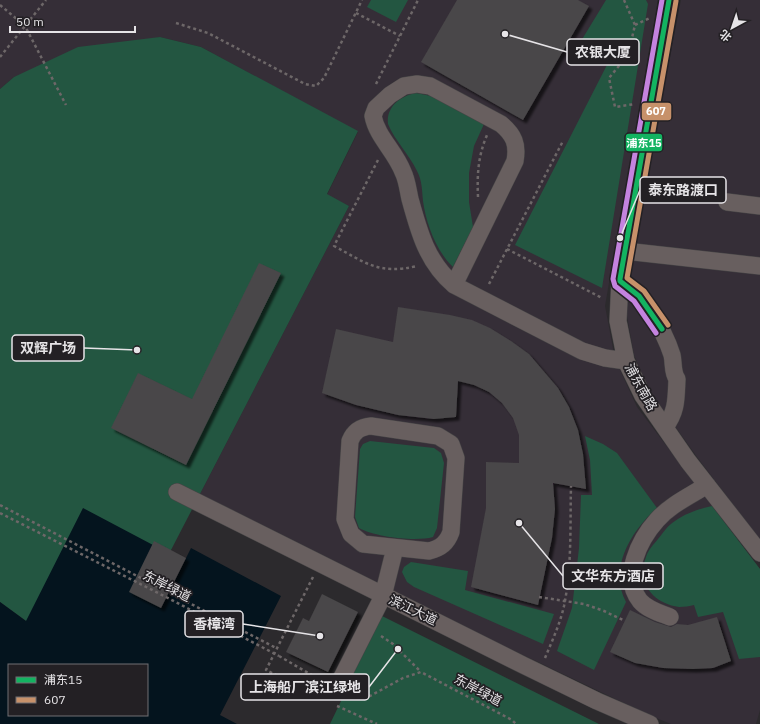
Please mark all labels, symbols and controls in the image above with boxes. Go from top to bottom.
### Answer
scale bar [10,8,135,34]
north arrow [712,8,752,48]
text: 50 m [16,14,44,29]
text: 北 [717,27,734,45]
callout: 农银大厦 [567,39,639,65]
text: 农银大厦 [575,43,631,61]
line badge: 607 [641,102,672,121]
text: 607 [646,104,666,118]
line badge: 浦东15 [625,133,663,152]
text: 浦东15 [626,136,662,150]
callout: 泰东路渡口 [640,177,726,203]
text: 泰东路渡口 [648,181,718,199]
callout: 双辉广场 [12,335,84,361]
text: 双辉广场 [20,339,76,357]
street label: 浦东南路 [621,360,661,414]
callout: 文华东方酒店 [563,563,663,589]
street label: 东岸绿道 [140,567,194,605]
text: 文华东方酒店 [571,567,655,585]
street label: 滨江大道 [386,591,440,629]
callout: 香樟湾 [185,611,243,637]
text: 香樟湾 [193,615,235,633]
legend [8,664,148,716]
street label: 东岸绿道 [451,670,505,710]
text: 浦东15 [44,672,82,687]
callout: 上海船厂滨江绿地 [241,674,369,700]
text: 上海船厂滨江绿地 [249,678,361,696]
text: 607 [44,692,66,707]

